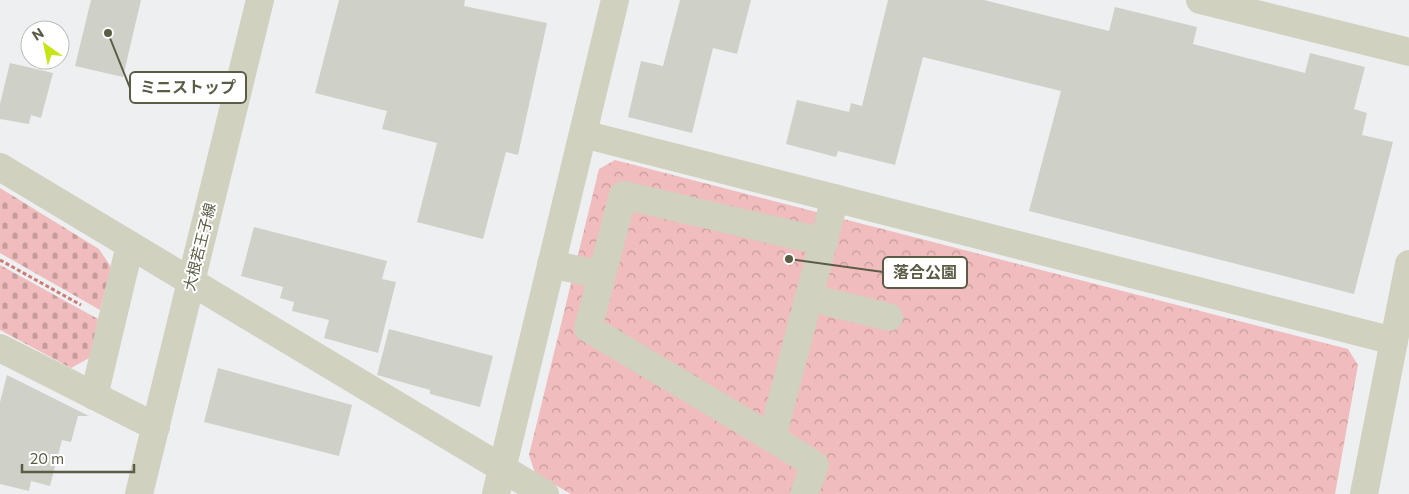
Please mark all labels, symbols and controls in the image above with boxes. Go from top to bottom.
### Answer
north arrow [20,20,70,70]
text: N [29,24,47,44]
callout: ミニストップ [130,72,246,103]
text: ミニストップ [140,77,236,96]
street label: 大根若王子線 [179,201,219,293]
callout: 落合公園 [883,257,967,288]
text: 落合公園 [893,262,957,281]
scale bar [22,442,135,474]
text: 20 m [30,449,64,467]

